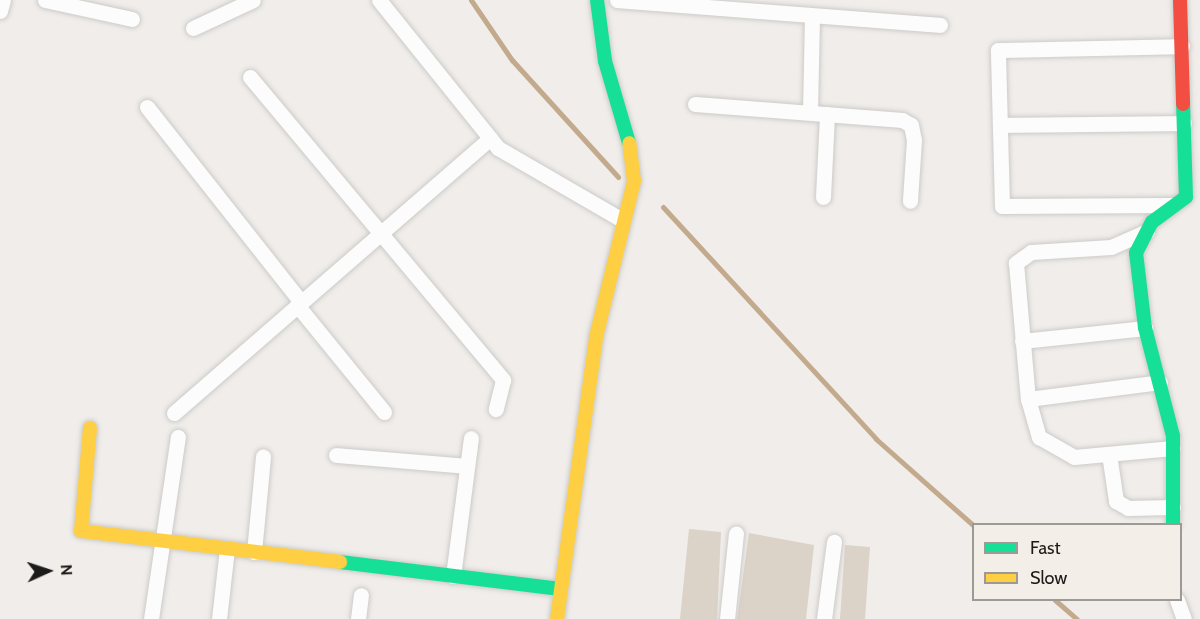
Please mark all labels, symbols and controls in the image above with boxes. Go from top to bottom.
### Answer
legend [972,523,1182,601]
text: Fast [1030,537,1061,559]
north arrow [18,541,78,601]
text: N [57,564,76,576]
text: Slow [1030,567,1067,589]

